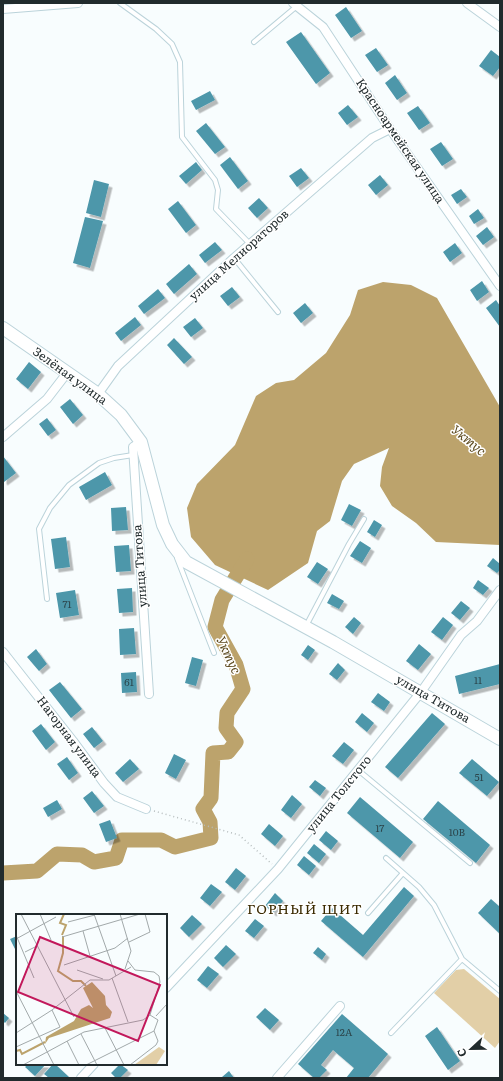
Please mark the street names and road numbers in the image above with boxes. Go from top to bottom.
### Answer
street label: Красноармейская улица [352,74,450,207]
street label: улица Мелиораторов [184,204,292,304]
street label: Зелёная улица [30,342,112,409]
street label: улица Титова [127,524,151,608]
street label: улица Титова [393,670,474,727]
street label: Нагорная улица [33,692,107,781]
street label: улица Толстого [301,751,375,836]

